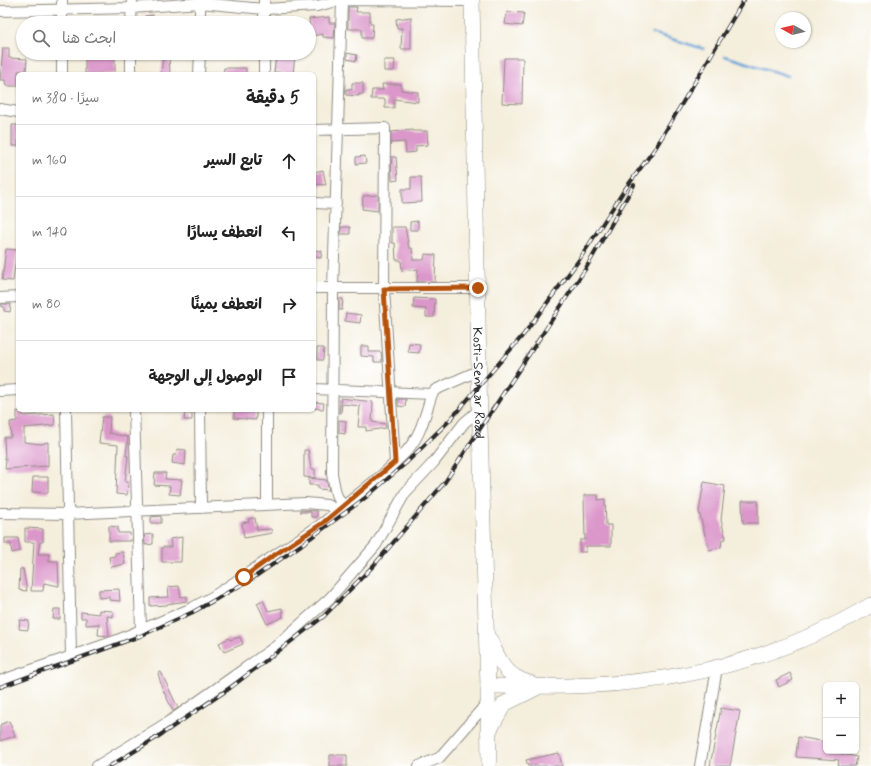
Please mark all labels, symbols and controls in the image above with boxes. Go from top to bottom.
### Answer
north arrow [775,12,811,48]
search box [16,16,316,60]
icon: search [30,27,52,49]
text: ابحث هنا [62,29,116,49]
text: 5 دقيقة [246,87,300,109]
text: سيرًا · 380 m [32,90,99,107]
icon: ahead [278,150,300,172]
text: تابع السير [204,151,262,171]
text: 160 m [32,152,67,169]
icon: left [278,222,300,244]
text: انعطف يسارًا [187,223,262,243]
text: 140 m [32,224,67,241]
route end [469,279,487,297]
icon: right [278,294,300,316]
text: انعطف يمينًا [191,295,262,315]
text: 80 m [32,296,61,313]
street label: Kosti-Sennar Road [468,327,488,439]
icon: arrive [278,366,300,388]
text: الوصول إلى الوجهة [148,367,262,387]
route start [235,568,253,586]
map controls [823,682,859,754]
button: + [823,682,859,718]
button: − [823,718,859,754]

